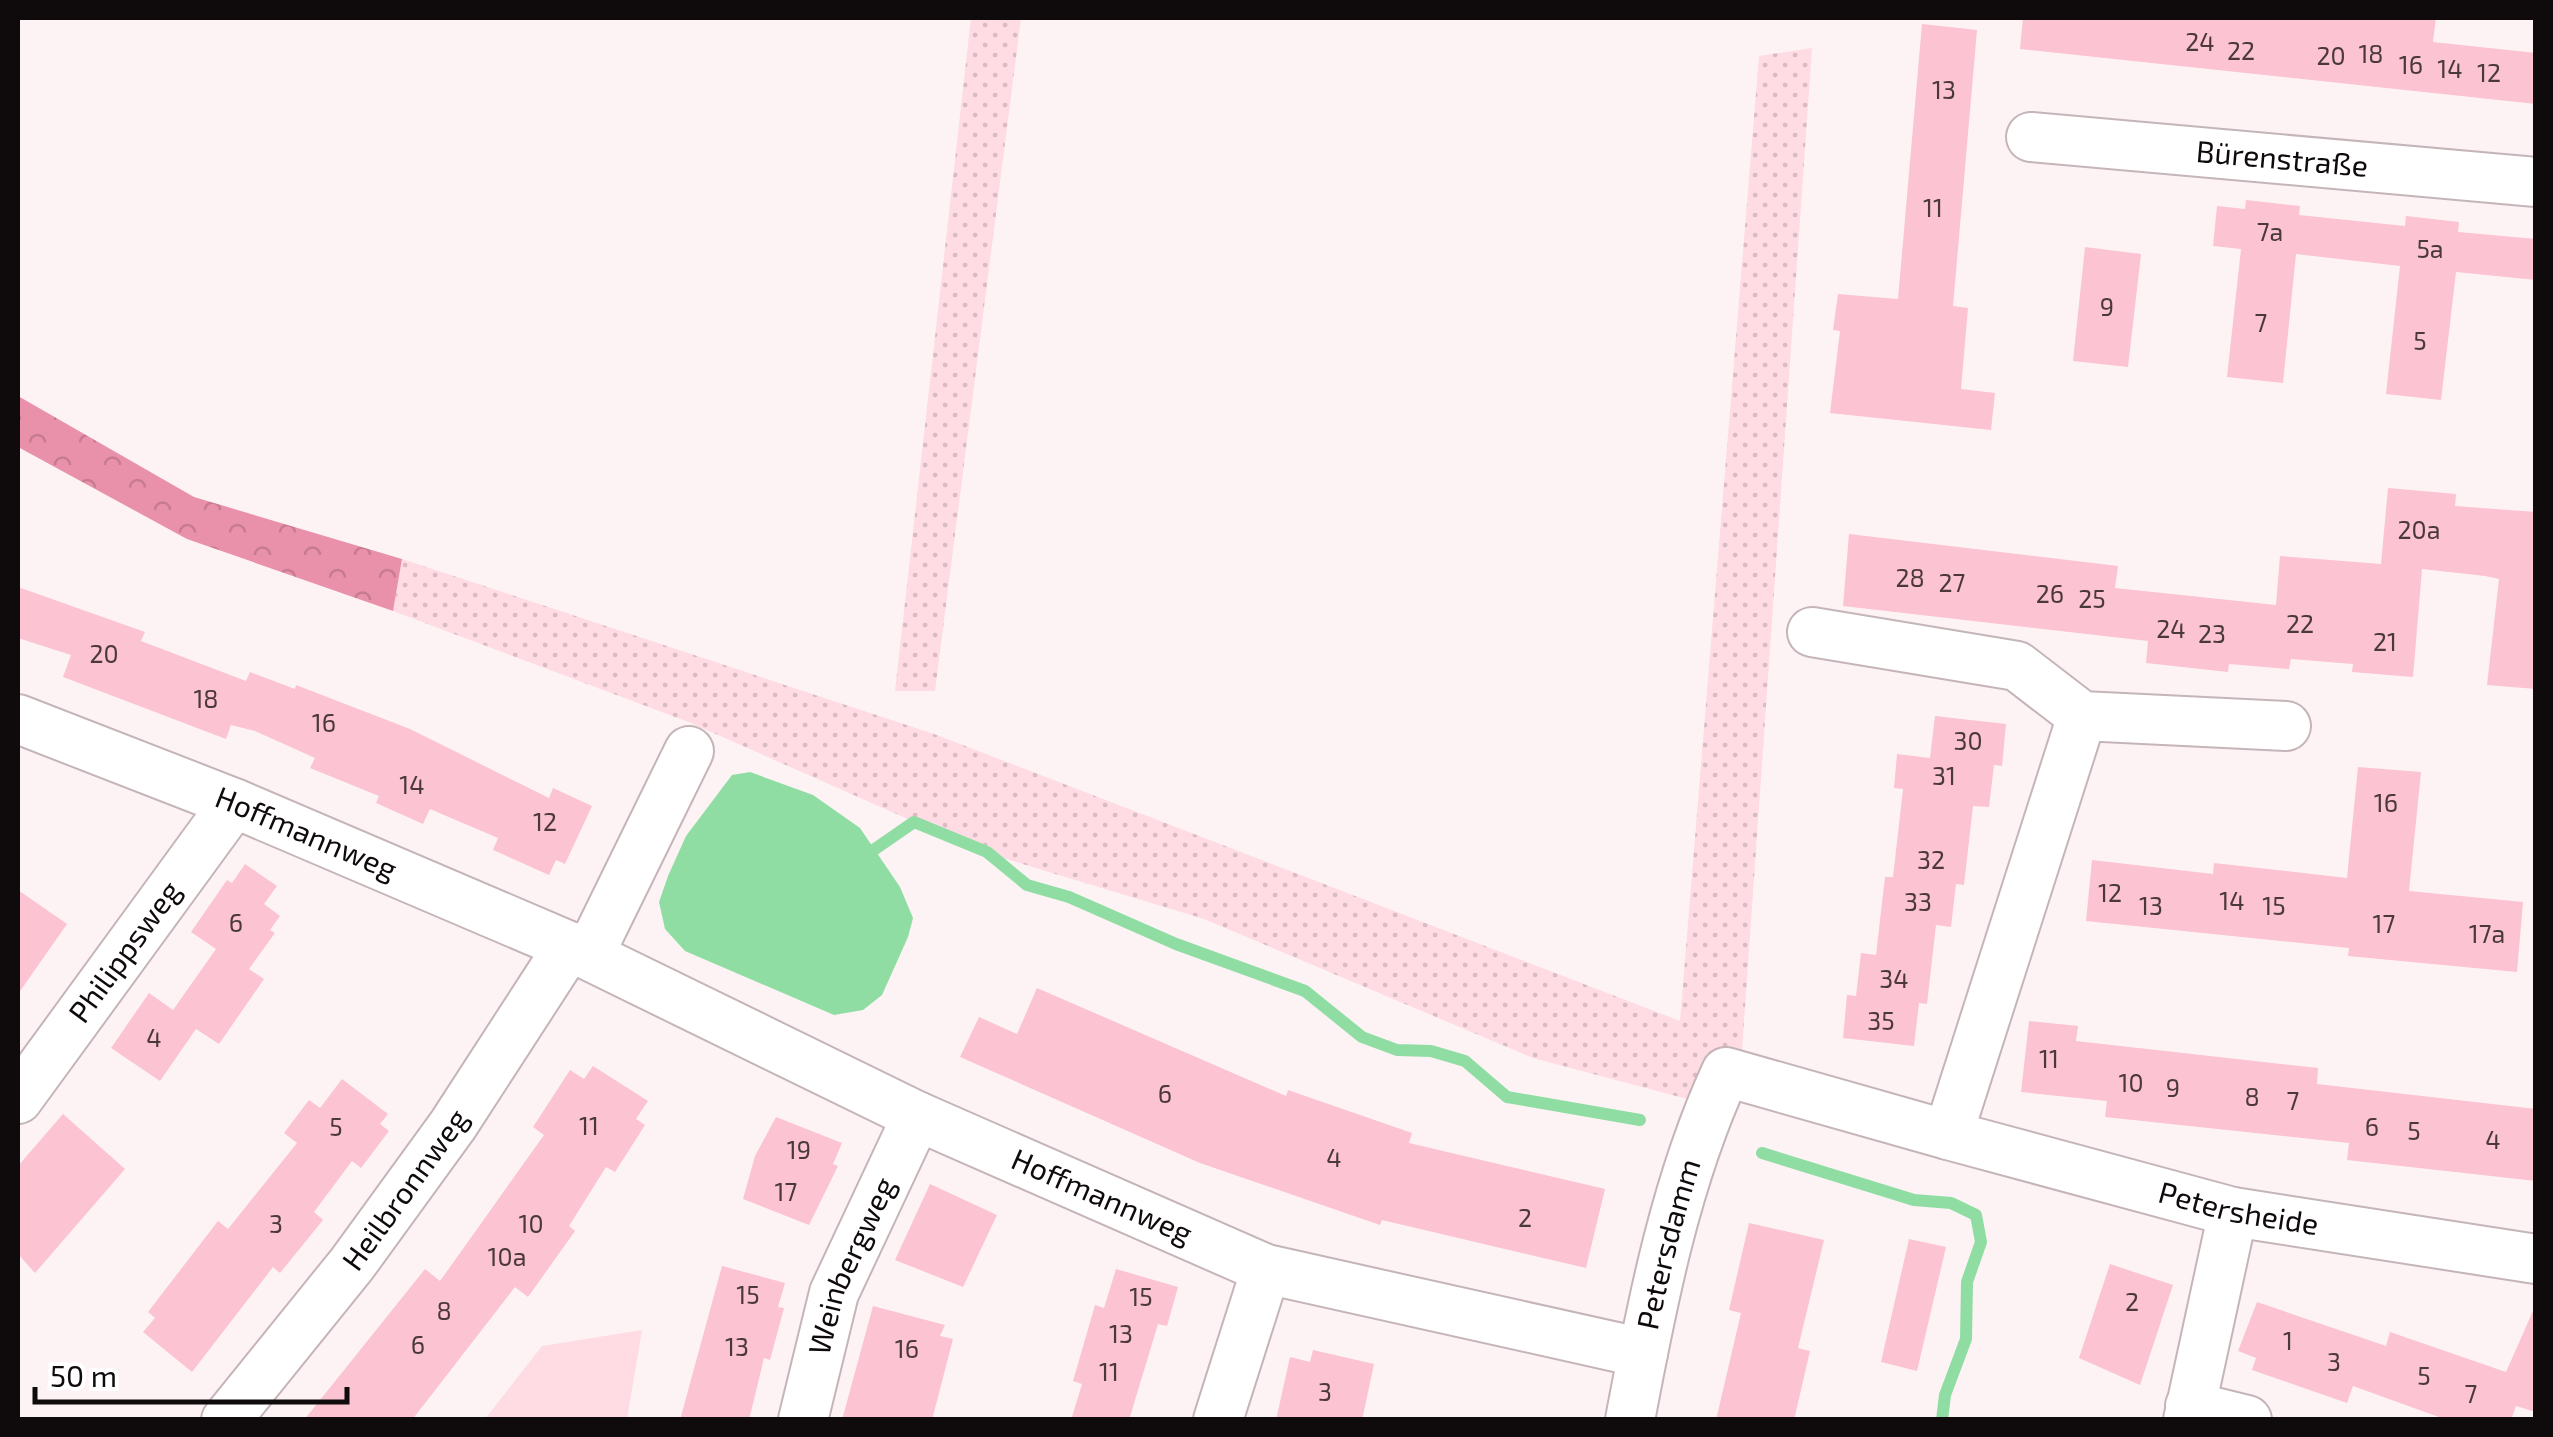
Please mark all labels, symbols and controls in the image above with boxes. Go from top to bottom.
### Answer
house number: 24 [2185,26,2215,56]
house number: 22 [2227,35,2255,65]
house number: 18 [2358,38,2384,68]
house number: 20 [2316,40,2346,70]
house number: 16 [2399,49,2423,79]
house number: 14 [2437,53,2463,83]
house number: 12 [2477,57,2501,87]
house number: 13 [1932,74,1956,104]
street label: Bürenstraße [2195,132,2370,183]
house number: 11 [1923,192,1943,222]
house number: 7a [2257,216,2283,246]
house number: 5a [2416,233,2444,263]
house number: 9 [2100,291,2114,321]
house number: 7 [2255,307,2268,337]
house number: 5 [2413,325,2427,355]
house number: 20a [2398,514,2440,544]
house number: 28 [1895,562,1925,592]
house number: 27 [1939,567,1966,597]
house number: 26 [2036,578,2064,608]
house number: 25 [2078,583,2106,613]
house number: 22 [2286,608,2314,638]
house number: 24 [2156,613,2186,643]
house number: 23 [2198,618,2226,648]
house number: 21 [2373,626,2397,656]
house number: 20 [89,638,119,668]
house number: 18 [193,683,219,713]
house number: 16 [312,707,336,737]
house number: 30 [1954,725,1982,755]
house number: 31 [1932,760,1956,790]
house number: 14 [399,769,425,799]
street label: Hoffmannweg [211,778,403,887]
house number: 16 [2374,787,2398,817]
house number: 12 [533,806,557,836]
house number: 32 [1917,844,1945,874]
street label: Philippsweg [60,873,187,1029]
house number: 12 [2098,877,2122,907]
house number: 14 [2219,885,2245,915]
house number: 33 [1904,886,1932,916]
house number: 13 [2139,890,2163,920]
house number: 15 [2262,890,2286,920]
house number: 6 [229,907,243,937]
house number: 17 [2373,908,2396,938]
house number: 17a [2469,918,2505,948]
house number: 34 [1879,963,1909,993]
house number: 35 [1867,1005,1895,1035]
house number: 4 [146,1022,162,1052]
house number: 11 [2039,1043,2059,1073]
house number: 10 [2118,1067,2144,1097]
house number: 9 [2166,1072,2180,1102]
house number: 6 [1158,1078,1172,1108]
house number: 8 [2244,1081,2260,1111]
house number: 7 [2287,1085,2300,1115]
street label: Heilbronnweg [334,1101,475,1277]
house number: 11 [579,1110,599,1140]
house number: 5 [329,1111,343,1141]
house number: 6 [2365,1111,2379,1141]
house number: 5 [2407,1115,2421,1145]
house number: 4 [2485,1124,2501,1154]
house number: 19 [787,1134,811,1164]
street label: Hoffmannweg [1007,1140,1199,1251]
house number: 4 [1326,1142,1342,1172]
street label: Petersdamm [1628,1154,1707,1332]
street label: Weinbergweg [800,1171,902,1358]
street label: Petersheide [2155,1173,2321,1241]
house number: 17 [775,1176,798,1206]
house number: 2 [1518,1202,1532,1232]
house number: 3 [269,1208,283,1238]
house number: 10 [518,1208,544,1238]
house number: 10a [488,1241,526,1271]
house number: 15 [736,1279,760,1309]
house number: 15 [1129,1281,1153,1311]
house number: 2 [2125,1286,2139,1316]
house number: 8 [436,1295,452,1325]
house number: 13 [1109,1318,1133,1348]
house number: 1 [2283,1325,2293,1355]
house number: 6 [411,1329,425,1359]
house number: 13 [725,1331,749,1361]
house number: 16 [895,1333,919,1363]
scale bar [35,1342,348,1404]
house number: 3 [2327,1346,2341,1376]
house number: 11 [1099,1356,1119,1386]
text: 50 m [50,1357,117,1393]
house number: 5 [2417,1360,2431,1390]
house number: 3 [1318,1376,1332,1406]
house number: 7 [2465,1378,2478,1408]

